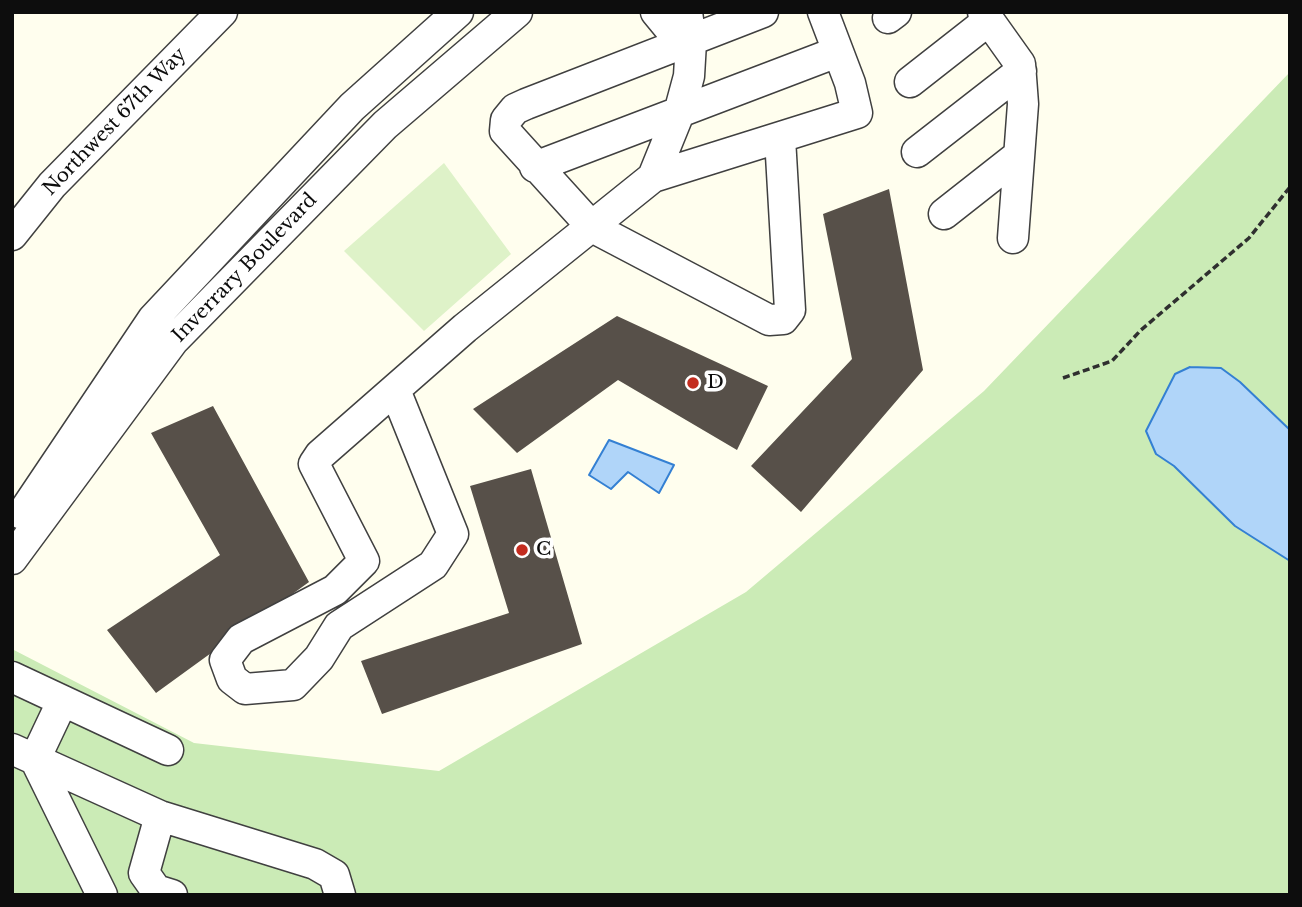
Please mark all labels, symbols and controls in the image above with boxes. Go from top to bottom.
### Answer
street label: Northwest 67th Way [39,43,191,201]
street label: Inverrary Boulevard [168,189,322,347]
place label: D [707,372,724,394]
marker: D [685,375,701,391]
place label: C [536,539,551,561]
marker: C [514,542,530,558]

